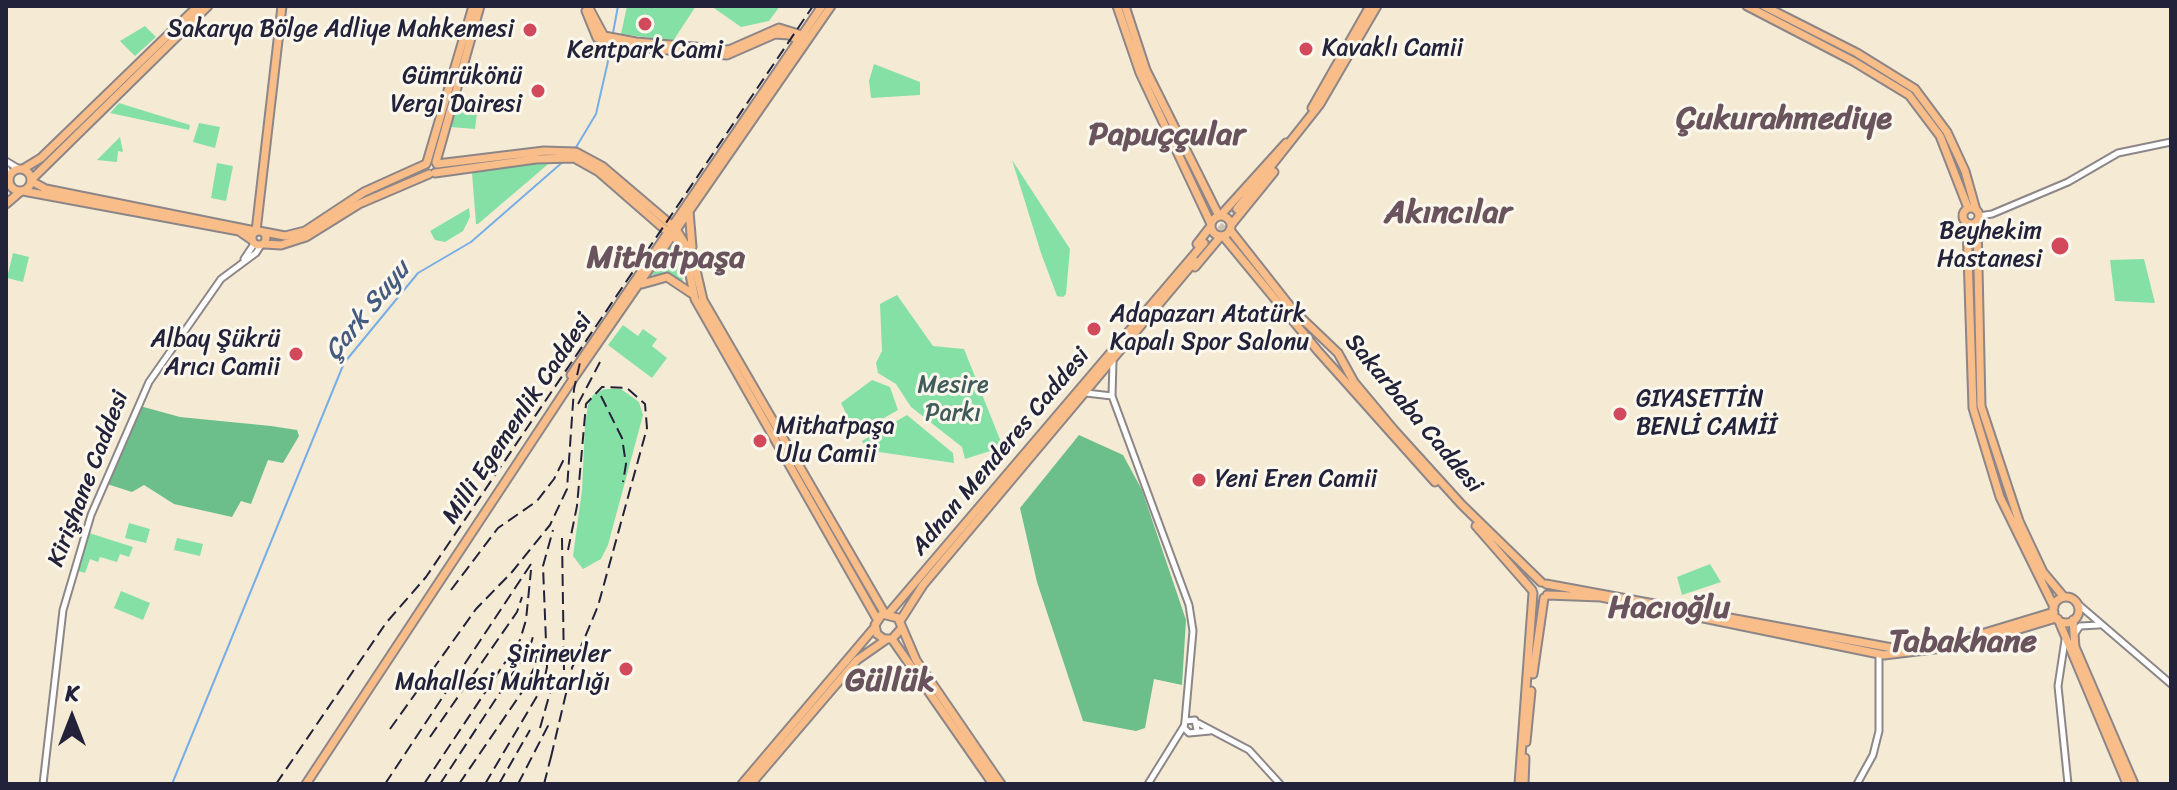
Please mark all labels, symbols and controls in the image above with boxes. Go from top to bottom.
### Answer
marker: Kentpark Cami [636,15,654,33]
place label: Sakarya Bölge Adliye Mahkemesi [167,16,514,44]
marker: Sakarya Bölge Adliye Mahkemesi [521,21,539,39]
place label: Kavaklı Camii [1322,35,1463,63]
place label: Kentpark Cami [567,37,723,65]
marker: Kavaklı Camii [1297,40,1315,58]
place label: Gümrükönü Vergi Dairesi [390,63,522,119]
marker: Gümrükönü Vergi Dairesi [529,82,547,100]
district label: Çukurahmediye [1676,101,1892,139]
district label: Papuççular [1089,117,1245,155]
district label: Akıncılar [1384,195,1512,233]
place label: Beyhekim Hastanesi [1937,218,2042,274]
marker: Beyhekim Hastanesi [2049,235,2071,257]
district label: Mithatpaşa [587,240,745,278]
water label: Çark Suyu [319,255,417,367]
place label: Adapazarı Atatürk Kapalı Spor Salonu [1110,301,1309,357]
street label: Milli Egemenlik Caddesi [437,308,599,530]
marker: Adapazarı Atatürk Kapalı Spor Salonu [1085,320,1103,338]
place label: Albay Şükrü Arıcı Camii [151,326,280,382]
street label: Sakarbaba Caddesi [1338,328,1488,500]
street label: Adnan Menderes Caddesi [906,342,1096,562]
marker: Albay Şükrü Arıcı Camii [287,345,305,363]
park label: Mesire Parkı [918,372,988,428]
place label: GIYASETTİN BENLİ CAMİİ [1636,386,1777,442]
street label: Kirişhane Caddesi [42,387,136,571]
marker: GIYASETTİN BENLİ CAMİİ [1611,405,1629,423]
place label: Mithatpaşa Ulu Camii [776,413,895,469]
marker: Mithatpaşa Ulu Camii [751,432,769,450]
place label: Yeni Eren Camii [1215,466,1377,494]
marker: Yeni Eren Camii [1190,471,1208,489]
district label: Hacıoğlu [1608,590,1730,628]
district label: Tabakhane [1889,624,2037,662]
place label: Şirinevler Mahallesi Muhtarlığı [395,641,610,697]
marker: Şirinevler Mahallesi Muhtarlığı [617,660,635,678]
district label: Güllük [845,663,935,701]
text: K [65,674,79,713]
north arrow [32,678,112,758]

